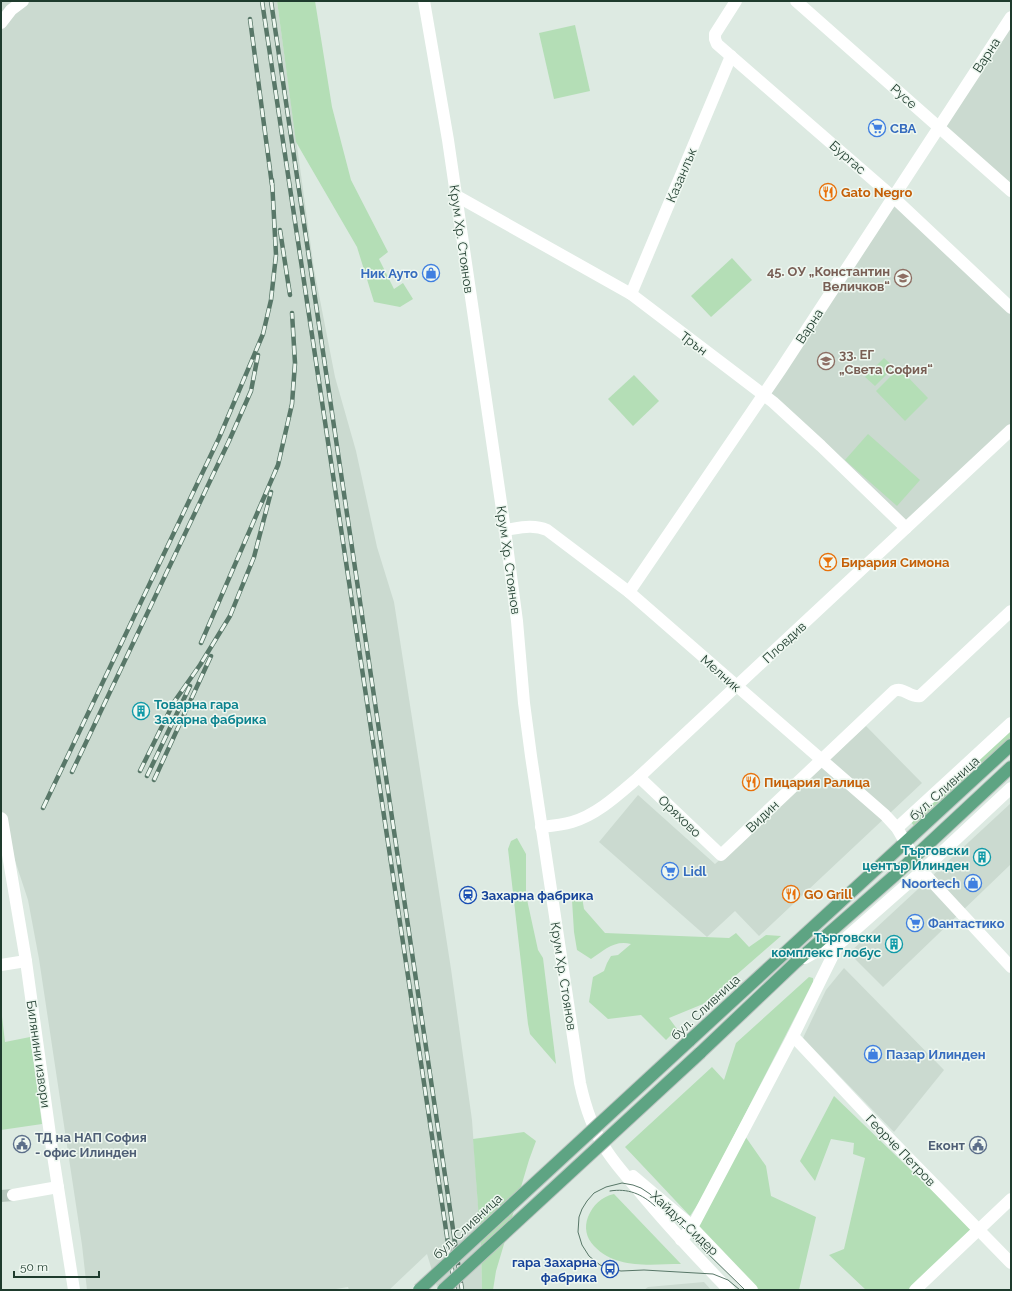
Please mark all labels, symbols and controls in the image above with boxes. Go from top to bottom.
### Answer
street label: Варна [970,35,1003,75]
street label: Русе [888,81,920,112]
supermarket icon: CBA [867,118,887,138]
place label: CBA [890,121,917,136]
street label: Бургас [827,138,869,177]
street label: Казанлък [663,145,700,205]
restaurant icon: Gato Negro [818,182,838,202]
street label: Крум Хр. Стоянов [446,184,477,294]
place label: Gato Negro [841,185,913,200]
shop icon: Ник Ауто [421,263,441,283]
place label: 45. ОУ „Константин Величков“ [767,264,890,294]
place label: Ник Ауто [360,266,418,281]
school or university icon: 45. ОУ „Константин Величков“ [893,268,913,288]
street label: Варна [793,306,826,346]
street label: Трън [677,328,710,358]
place label: 33. ЕГ „Света София“ [839,347,933,377]
school or university icon: 33. ЕГ „Света София“ [816,351,836,371]
street label: Крум Хр. Стоянов [493,505,524,615]
bar icon: Бирария Симона [818,552,838,572]
place label: Бирария Симона [841,555,950,570]
street label: Пловдив [760,619,809,666]
street label: Мелник [697,652,744,695]
place label: Товарна гара Захарна фабрика [154,697,267,727]
building icon: Товарна гара Захарна фабрика [131,701,151,721]
street label: бул. Сливница [906,753,982,824]
restaurant icon: Пицария Ралица [741,772,761,792]
place label: Пицария Ралица [764,775,871,790]
street label: Оряхово [655,792,704,841]
street label: Видин [743,797,782,835]
place label: Търговски център Илинден [862,843,969,873]
building icon: Търговски център Илинден [972,847,992,867]
supermarket icon: Lidl [660,861,680,881]
place label: Lidl [683,864,707,879]
shop icon: Noortech [963,873,983,893]
place label: Noortech [902,876,960,891]
restaurant icon: GO Grill [781,884,801,904]
station icon: Захарна фабрика [458,885,478,905]
place label: GO Grill [804,887,853,902]
place label: Захарна фабрика [481,888,594,903]
supermarket icon: Фантастико [905,913,925,933]
place label: Фантастико [928,916,1005,931]
street label: Крум Хр. Стоянов [548,921,579,1031]
place label: Търговски комплекс Глобус [771,930,882,960]
building icon: Търговски комплекс Глобус [884,934,904,954]
street label: бул. Сливница [668,972,743,1043]
street label: Билянини извори [24,999,53,1109]
shop icon: Пазар Илинден [863,1044,883,1064]
place label: Пазар Илинден [886,1047,986,1062]
street label: Георче Петров [863,1111,939,1189]
place label: ТД на НАП София - офис Илинден [35,1130,147,1160]
public building icon: ТД на НАП София - офис Илинден [12,1134,32,1154]
public building icon: Еконт [968,1135,988,1155]
place label: Еконт [928,1138,966,1153]
street label: Хайдут Сидер [648,1188,722,1258]
street label: бул. Сливница [430,1191,505,1262]
scale bar [14,1253,99,1279]
place label: гара Захарна фабрика [512,1255,598,1285]
bus stop icon: гара Захарна фабрика [600,1259,620,1279]
text: 50 m [20,1260,48,1274]

